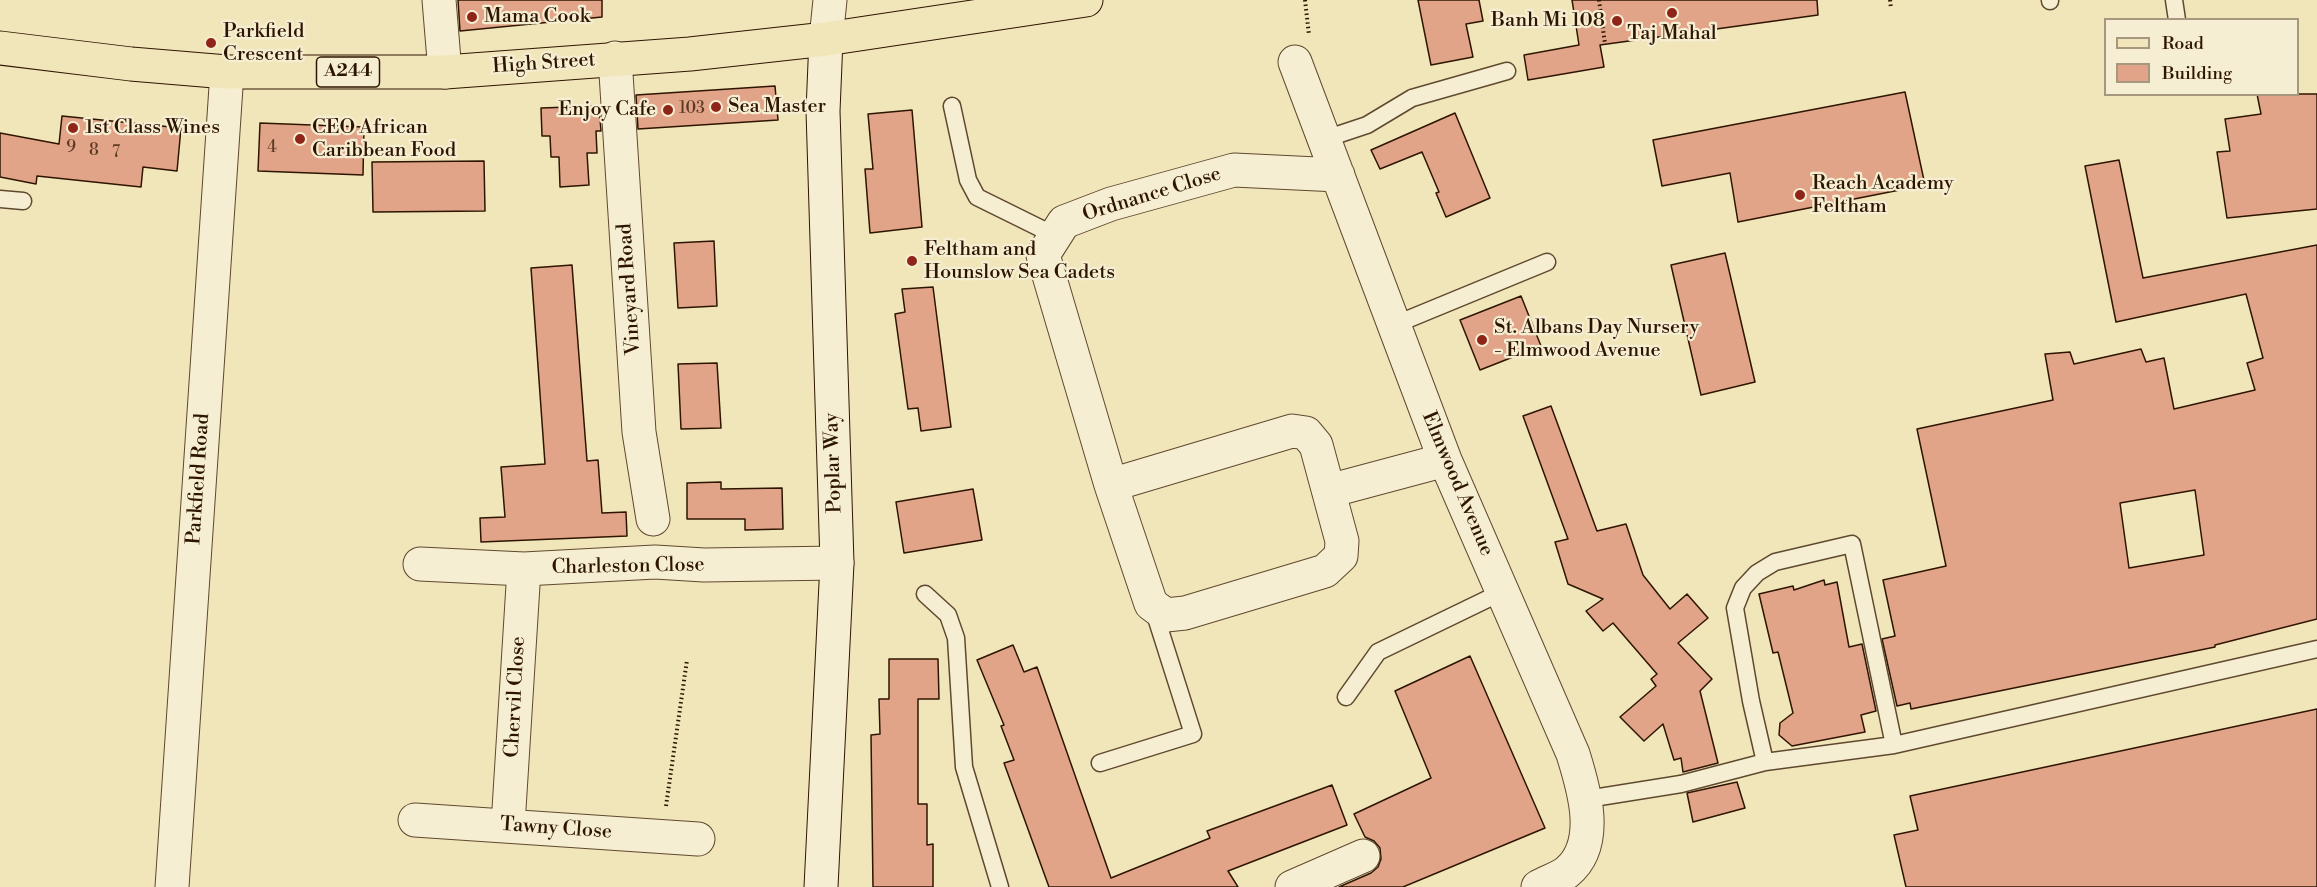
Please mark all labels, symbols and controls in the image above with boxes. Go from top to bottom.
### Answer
place label: Mama Cook [484,5,590,29]
marker: Taj Mahal [1665,6,1679,20]
place label: Banh Mi 108 [1491,9,1605,33]
marker: Mama Cook [465,10,479,24]
marker: Banh Mi 108 [1610,14,1624,28]
legend [2104,18,2299,96]
place label: Parkfield Crescent [223,20,304,67]
place label: Taj Mahal [1627,22,1717,46]
text: Road [2162,32,2204,55]
marker: Parkfield Crescent [204,36,218,50]
street label: High Street [492,48,596,80]
road number: A244 [316,57,380,87]
text: Building [2162,62,2232,85]
place label: Sea Master [728,95,826,119]
place label: Enjoy Cafe [558,98,656,122]
house number: 103 [679,99,705,119]
marker: Sea Master [709,100,723,114]
marker: Enjoy Cafe [661,103,675,117]
place label: 1st Class Wines [85,116,220,140]
place label: CEO African Caribbean Food [312,116,456,163]
marker: 1st Class Wines [66,121,80,135]
marker: CEO African Caribbean Food [293,132,307,146]
house number: 9 [66,138,76,158]
house number: 4 [267,138,277,158]
house number: 8 [89,141,99,161]
house number: 7 [112,143,120,163]
street label: Ordnance Close [1080,163,1224,227]
place label: Reach Academy Feltham [1812,172,1954,219]
marker: Reach Academy Feltham [1793,188,1807,202]
street label: Vineyard Road [613,222,647,356]
place label: Feltham and Hounslow Sea Cadets [924,238,1115,285]
marker: Feltham and Hounslow Sea Cadets [905,254,919,268]
place label: St. Albans Day Nursery - Elmwood Avenue [1494,316,1699,363]
marker: St. Albans Day Nursery - Elmwood Avenue [1475,333,1489,347]
street label: Elmwood Avenue [1416,408,1498,560]
street label: Parkfield Road [182,412,216,546]
street label: Poplar Way [820,412,848,514]
street label: Charleston Close [551,554,705,580]
street label: Chervil Close [501,636,531,758]
street label: Tawny Close [499,813,613,845]

